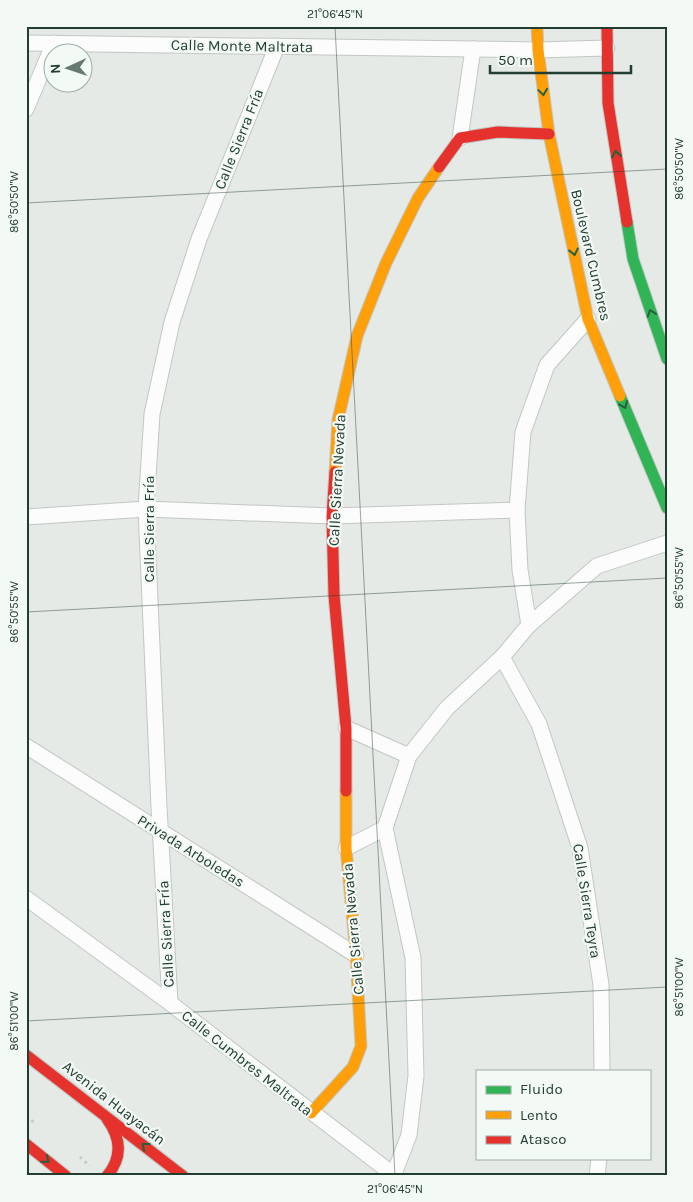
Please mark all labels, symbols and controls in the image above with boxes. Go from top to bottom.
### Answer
text: 21°06'45"N [307,7,363,21]
street label: Calle Monte Maltrata [171,36,313,56]
north arrow [42,42,92,92]
scale bar [490,42,632,74]
text: 50 m [498,51,533,69]
text: N [47,63,64,74]
street label: Calle Sierra Fría [211,86,267,192]
one-way arrow [537,88,548,96]
text: 86°50'50"W [672,138,686,200]
one-way arrow [612,150,622,159]
text: 86°50'50"W [7,171,21,233]
street label: Boulevard Cumbres [567,188,615,322]
one-way arrow [568,247,579,256]
one-way arrow [647,309,657,317]
one-way arrow [618,400,629,409]
street label: Calle Sierra Nevada [325,414,349,546]
street label: Calle Sierra Fría [140,475,158,583]
text: 86°50'55"W [672,547,686,609]
text: 86°50'55"W [7,581,21,643]
street label: Privada Arboledas [134,811,248,891]
street label: Calle Sierra Teyra [569,842,605,960]
street label: Calle Sierra Nevada [338,862,368,996]
street label: Calle Sierra Fría [154,880,178,988]
text: 86°51'00"W [672,957,686,1017]
text: 86°51'00"W [7,991,21,1051]
street label: Calle Cumbres Maltrata [178,1006,316,1120]
street label: Avenida Huayacán [59,1057,169,1149]
legend [476,1070,650,1160]
text: Fluido [520,1080,563,1098]
text: Lento [520,1106,558,1124]
text: Atasco [520,1130,566,1148]
one-way arrow [141,1143,150,1152]
one-way arrow [40,1154,49,1162]
text: 21°06'45"N [367,1182,423,1196]

